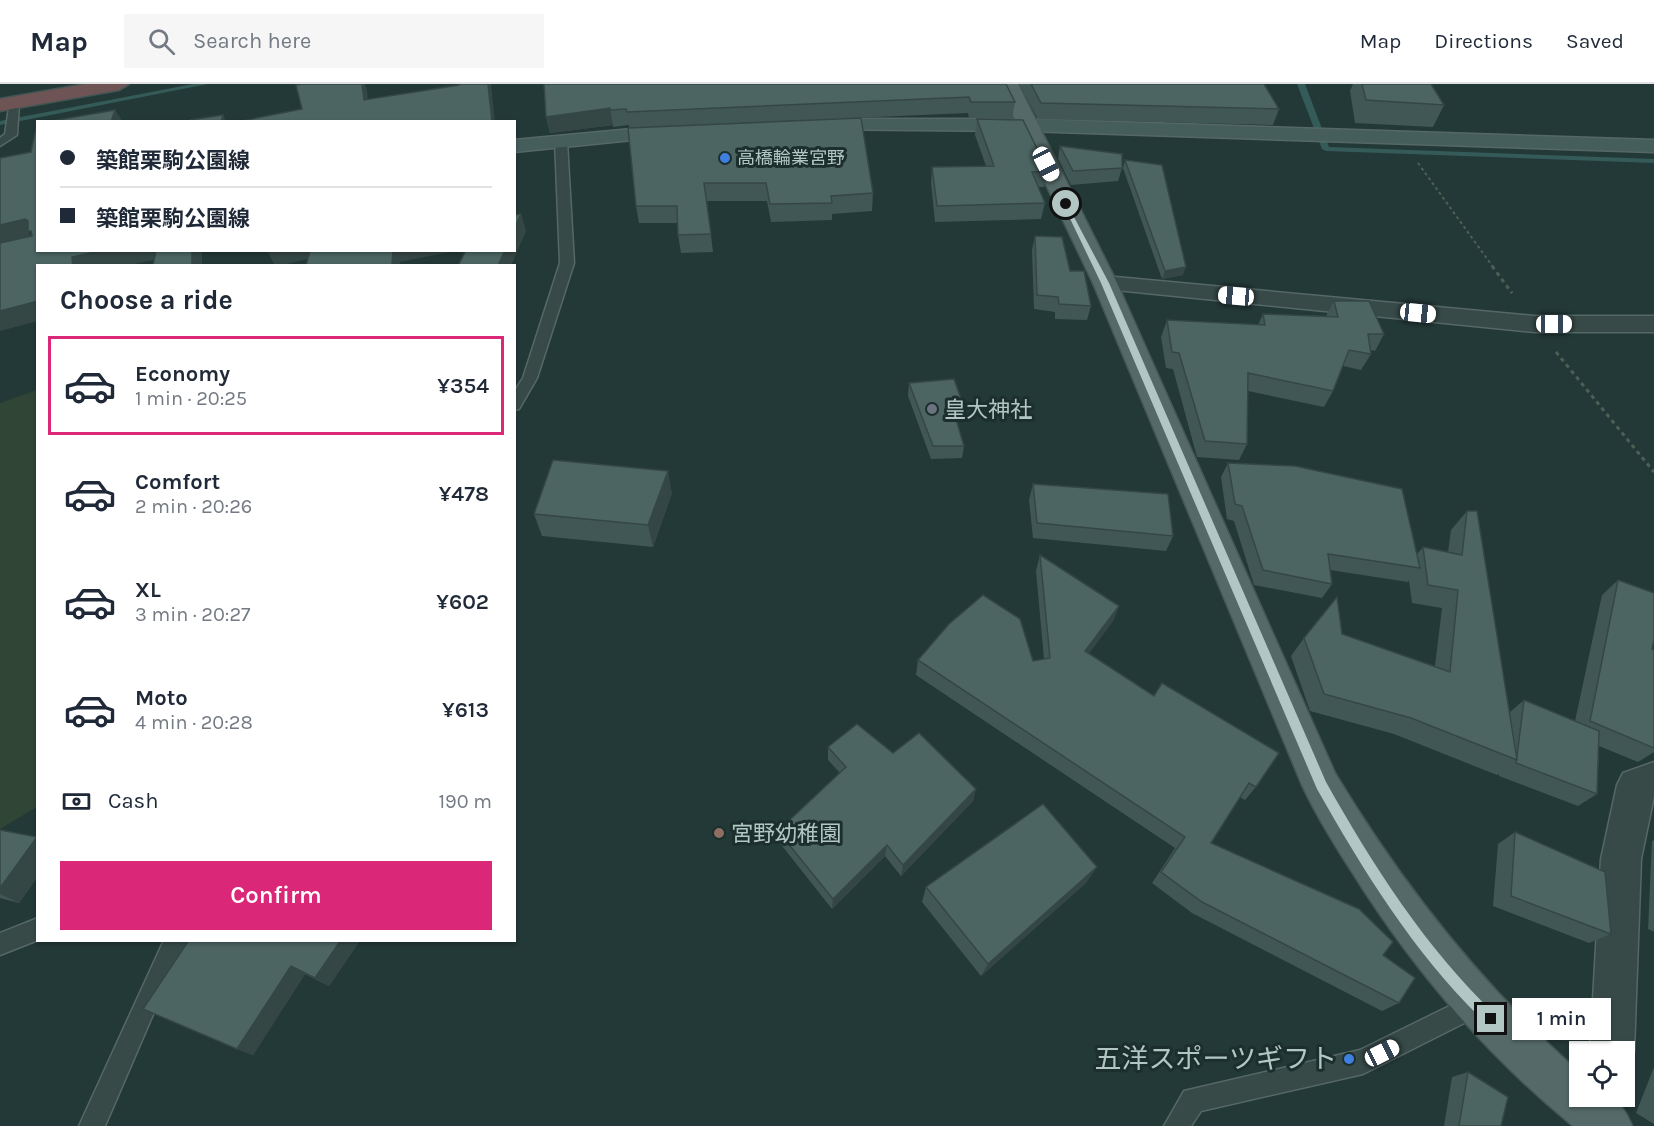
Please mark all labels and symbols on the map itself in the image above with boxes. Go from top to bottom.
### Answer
car [1030,144,1062,184]
place label: 高橋輪業宮野 [737,147,845,169]
marker: 高橋輪業宮野 [718,151,732,165]
route start [1052,190,1079,217]
car [1217,285,1255,307]
car [1399,302,1437,324]
car [1536,315,1572,333]
place label: 皇大神社 [944,397,1032,423]
marker: 皇大神社 [925,402,939,416]
place label: 宮野幼稚園 [731,821,841,847]
marker: 宮野幼稚園 [712,826,726,840]
callout: 1 min [1512,998,1611,1040]
route end [1477,1005,1504,1032]
car [1362,1037,1402,1069]
place label: 五洋スポーツギフト [1095,1043,1337,1075]
marker: 五洋スポーツギフト [1342,1052,1356,1066]

